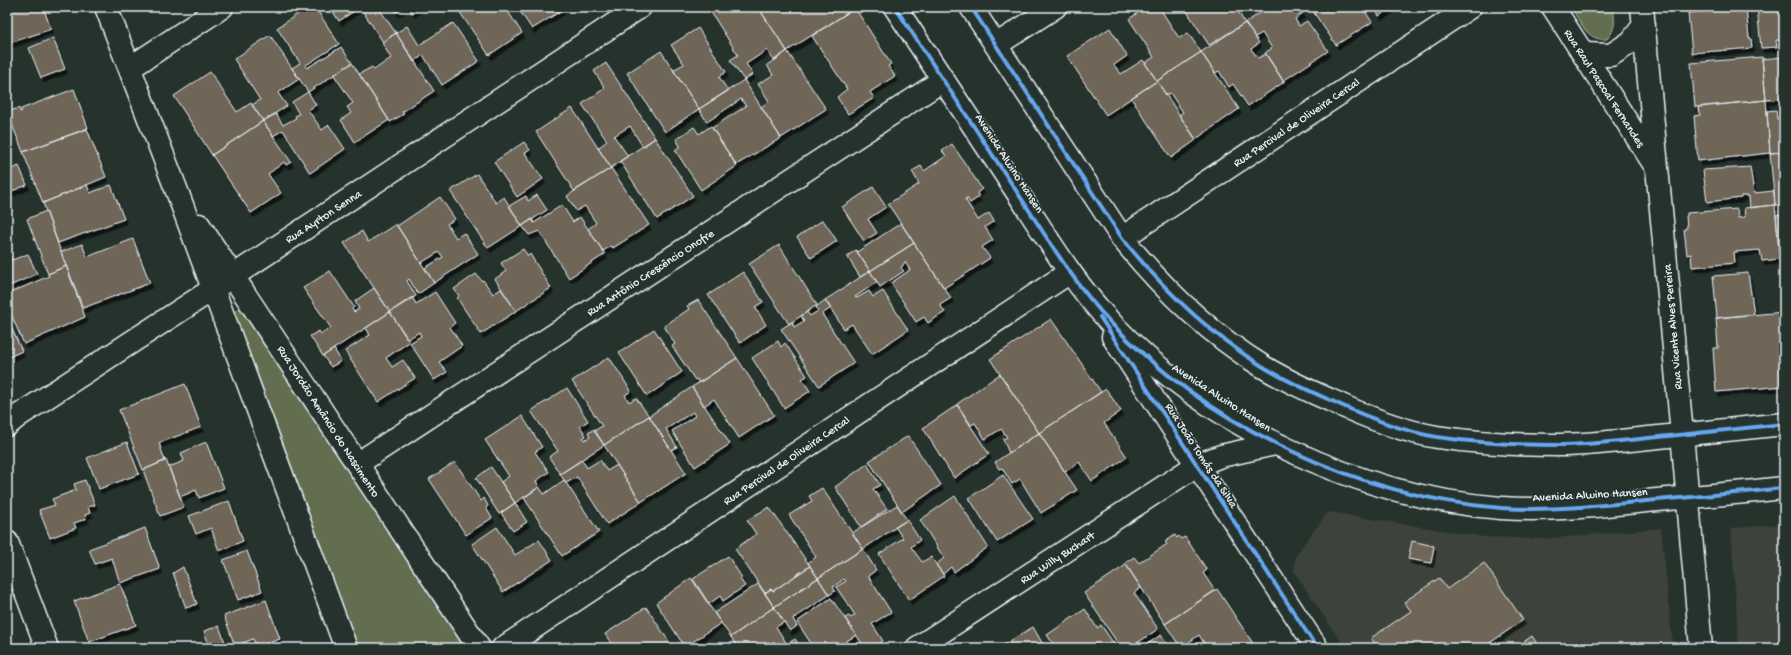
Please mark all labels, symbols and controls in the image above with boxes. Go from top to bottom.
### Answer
street label: Rua Raul Pascoal Fernandes [1560,27,1647,151]
street label: Rua Percival de Oliveira Cercal [1231,76,1363,171]
street label: Avenida Alwino Hansen [971,112,1046,217]
street label: Rua Ayrton Senna [283,188,365,248]
street label: Rua Antônio Crescêncio Onofre [585,227,718,320]
street label: Rua Vicente Alves Pereira [1662,263,1686,390]
street label: Rua Jordão Amâncio do Nascimento [273,344,382,501]
street label: Avenida Alwino Hansen [1169,361,1273,436]
street label: Rua João Tomás da Silva [1161,401,1240,511]
street label: Rua Percival de Oliveira Cercal [721,414,853,509]
street label: Avenida Alwino Hansen [1532,486,1648,506]
street label: Rua Willy Buchart [1018,529,1099,588]

